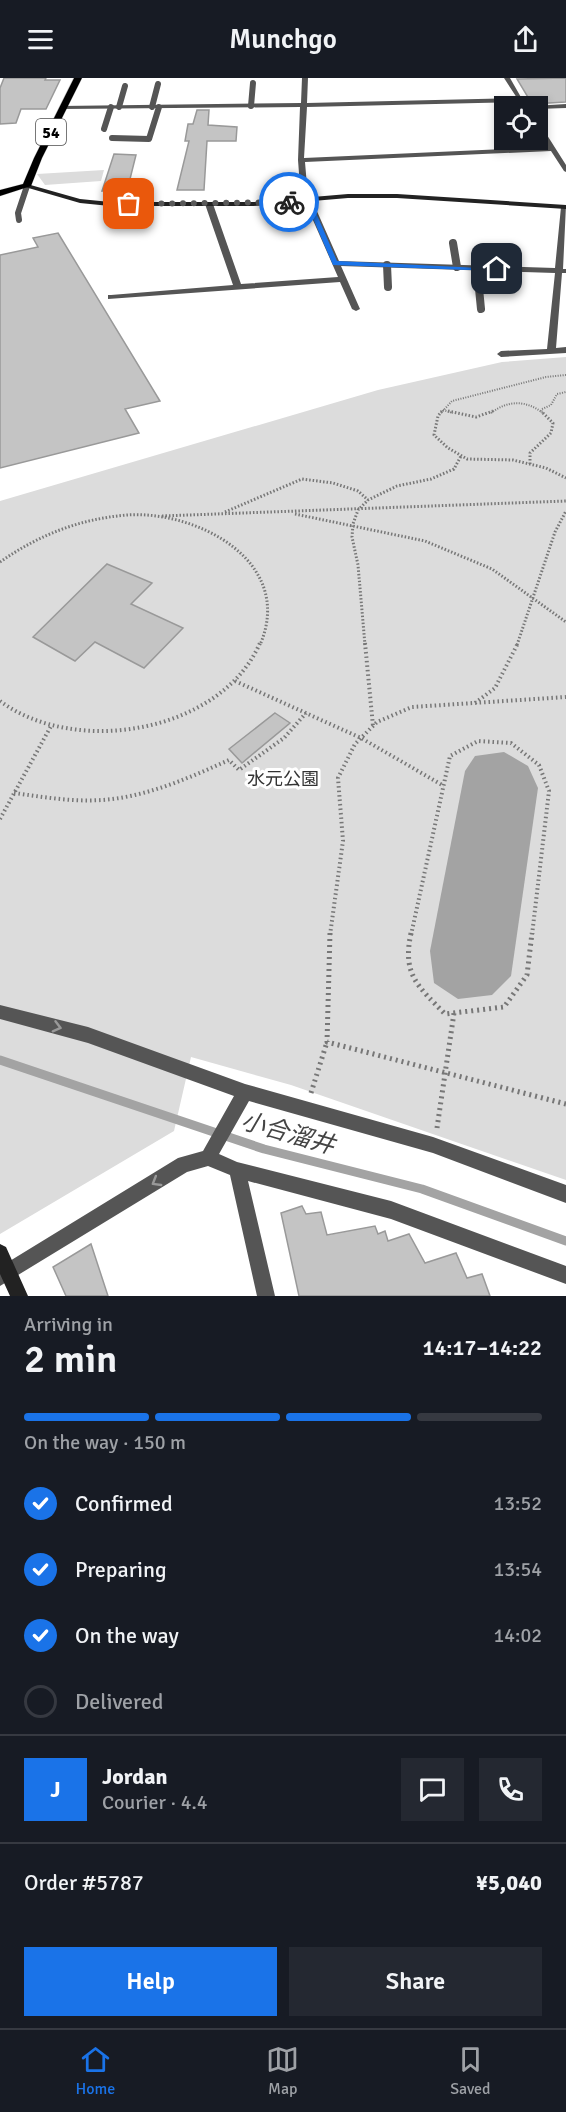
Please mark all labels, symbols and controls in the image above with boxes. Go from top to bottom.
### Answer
icon: menu [24,23,57,56]
text: Munchgo [229,23,337,56]
icon: share [509,23,542,56]
map controls [494,96,548,150]
button: locate [494,96,548,150]
road number: 54 [36,119,66,145]
courier [259,172,319,232]
pin [103,178,154,229]
icon: bike [273,186,306,219]
icon: bag [112,187,145,220]
pin [471,243,522,294]
icon: home [480,252,513,285]
park label: 水元公園 [247,768,319,790]
one-way arrow [51,1019,61,1032]
water label: 小合溜井 [238,1105,340,1161]
one-way arrow [152,1174,162,1186]
text: Arriving in [24,1312,113,1337]
text: 14:17–14:22 [423,1334,542,1361]
text: 2 min [24,1335,117,1383]
text: On the way · 150 m [24,1430,186,1455]
icon: check [24,1487,57,1520]
text: Confirmed [75,1490,173,1517]
text: 13:52 [493,1491,542,1516]
icon: check [24,1553,57,1586]
text: Preparing [75,1556,167,1583]
text: 13:54 [493,1557,542,1582]
icon: check [24,1619,57,1652]
text: On the way [75,1622,179,1649]
text: 14:02 [493,1623,542,1648]
text: Delivered [75,1688,163,1715]
button: chat [401,1758,464,1821]
button: phone [479,1758,542,1821]
text: Jordan [102,1763,168,1790]
text: J [50,1776,61,1803]
text: Courier · 4.4 [102,1790,208,1815]
text: Order #5787 [24,1869,144,1896]
text: ¥5,040 [476,1869,542,1896]
button: Help [24,1947,277,2016]
button: Share [289,1947,542,2016]
tab: Home [75,2043,115,2099]
tab: Map [266,2043,299,2099]
tab: Saved [450,2043,491,2099]

